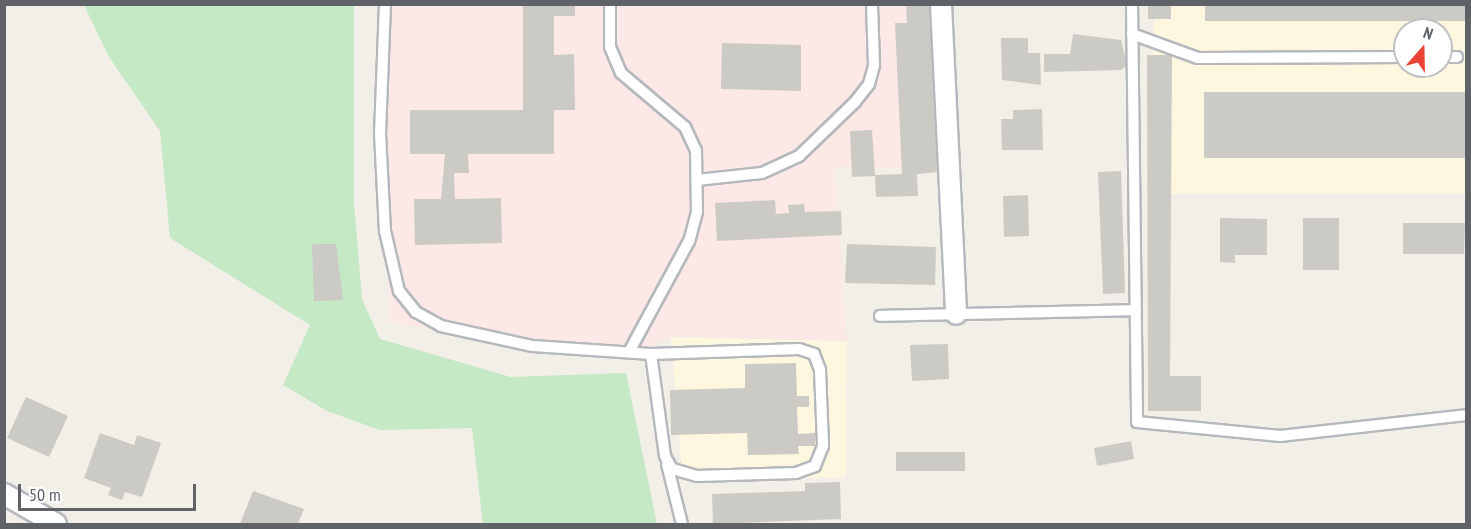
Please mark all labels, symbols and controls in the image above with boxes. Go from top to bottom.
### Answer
north arrow [1393,18,1453,78]
text: N [1421,22,1436,44]
scale bar [21,472,200,510]
text: 50 m [29,483,61,506]

